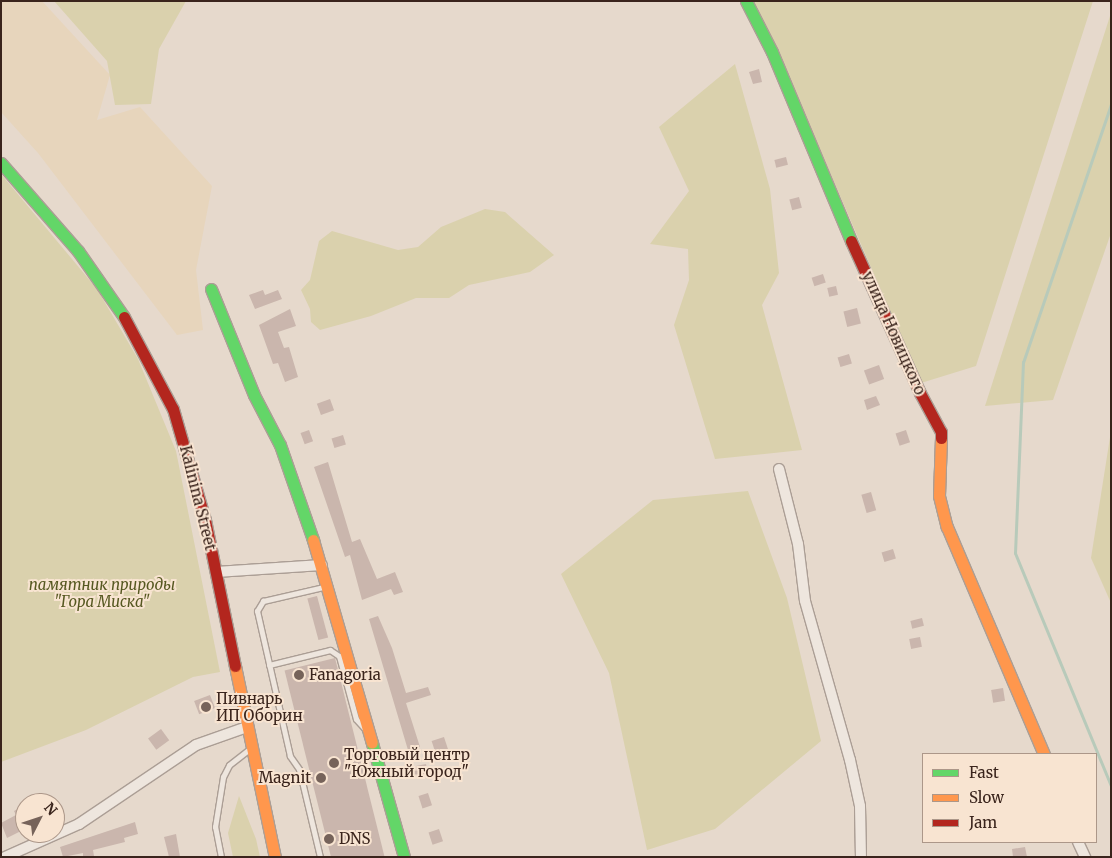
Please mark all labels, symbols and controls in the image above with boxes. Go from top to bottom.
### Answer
street label: улица Новицкого [859,268,929,398]
street label: Kalinina Street [176,444,220,552]
park label: памятник природы "Гора Миска" [29,575,175,610]
place label: Fanagoria [309,666,381,684]
marker: Fanagoria [293,669,305,681]
place label: Пивнарь ИП Оборин [216,689,303,724]
marker: Пивнарь ИП Оборин [200,701,212,713]
place label: Торговый центр "Южный город" [344,745,470,780]
legend [922,753,1097,843]
marker: Торговый центр "Южный город" [328,757,340,769]
text: Fast [969,763,999,782]
place label: Magnit [258,769,311,787]
marker: Magnit [315,772,327,784]
text: Slow [969,788,1004,807]
north arrow [15,793,65,843]
text: N [40,799,61,819]
text: Jam [969,813,997,832]
place label: DNS [339,830,370,848]
marker: DNS [323,833,335,845]

